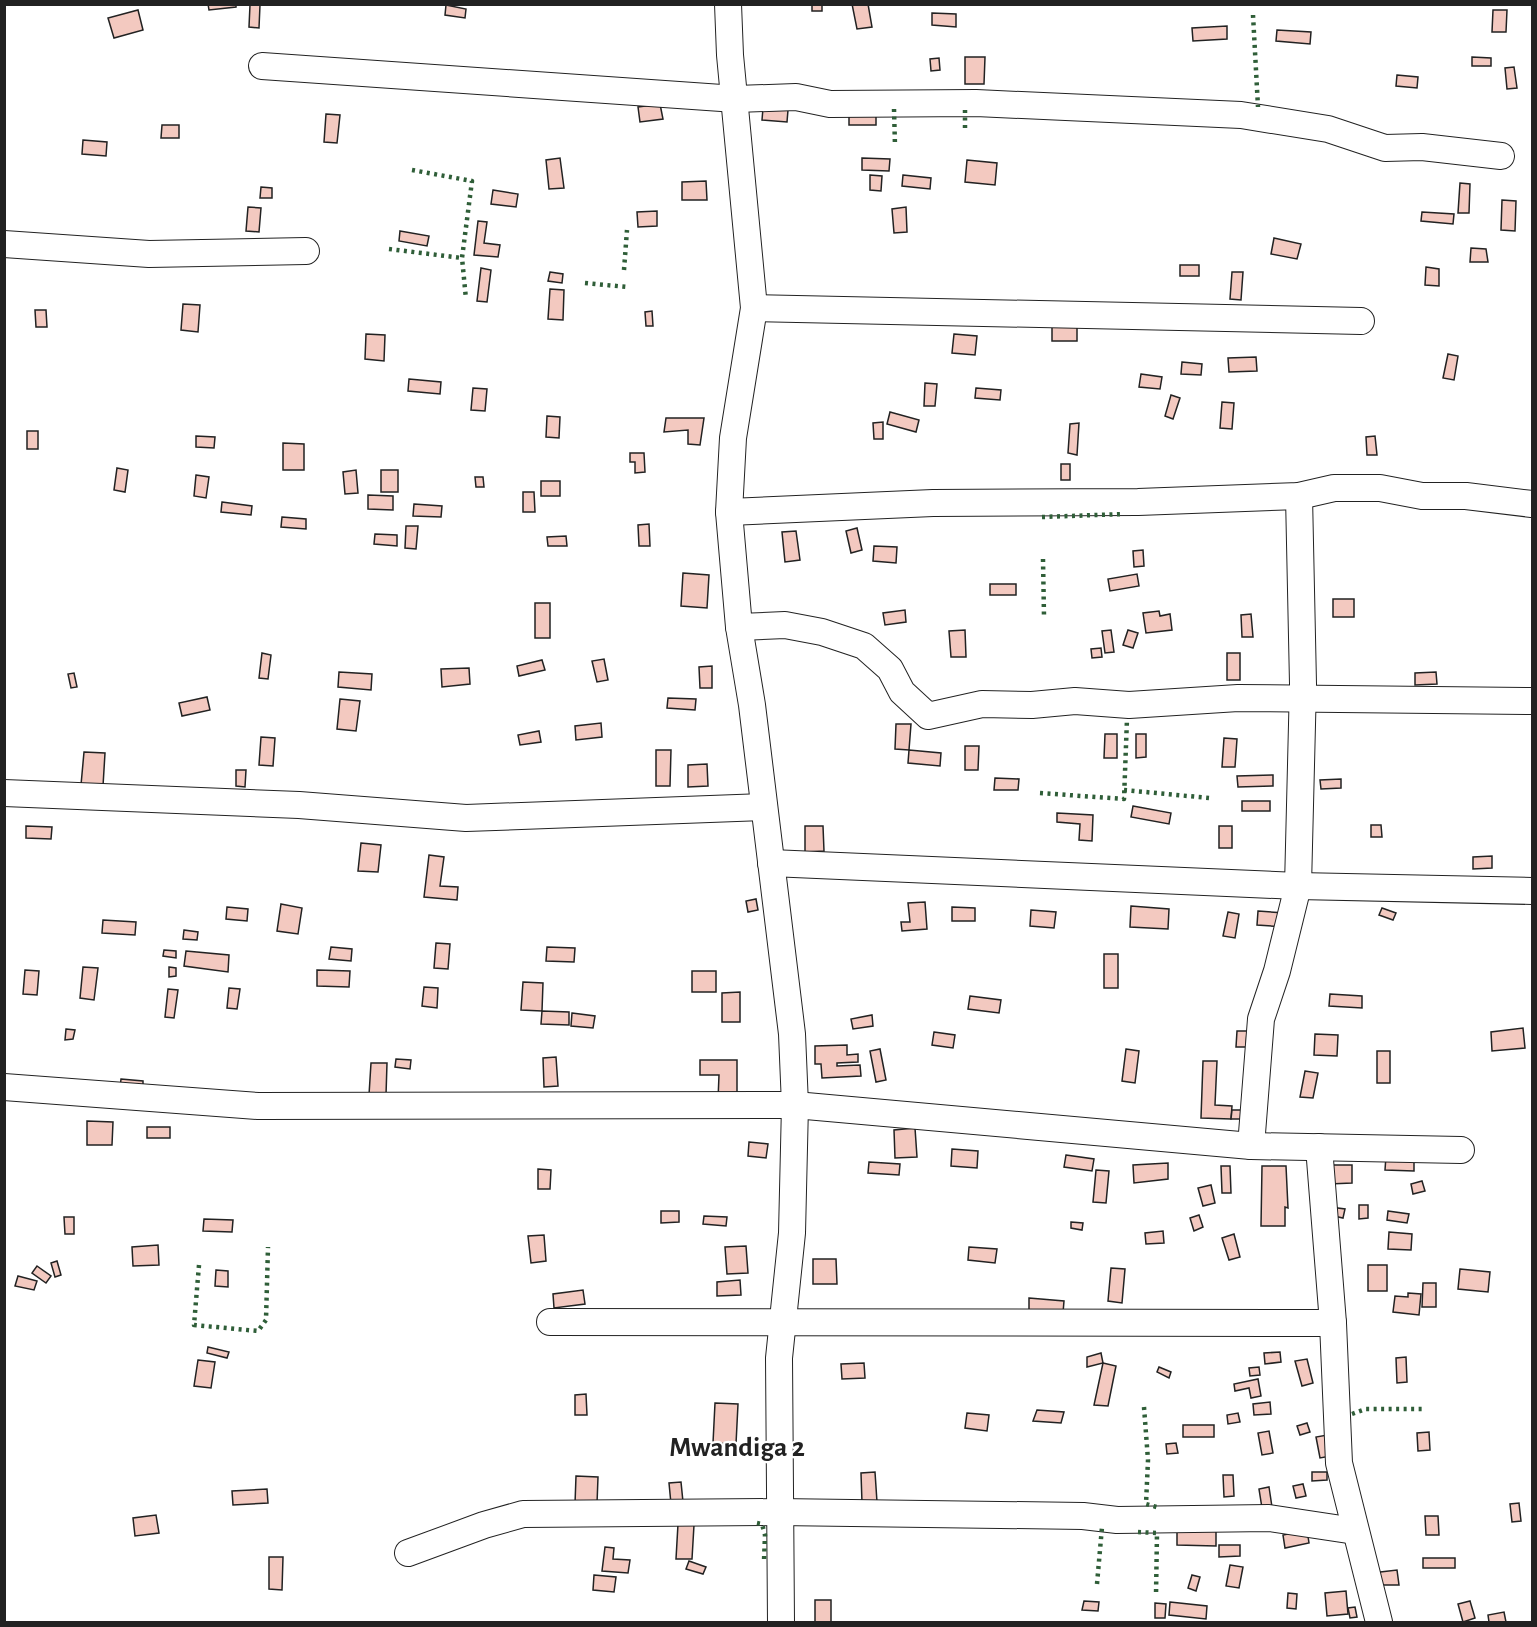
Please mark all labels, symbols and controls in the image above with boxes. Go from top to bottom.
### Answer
district label: Mwandiga 2 [669,1434,805,1462]

